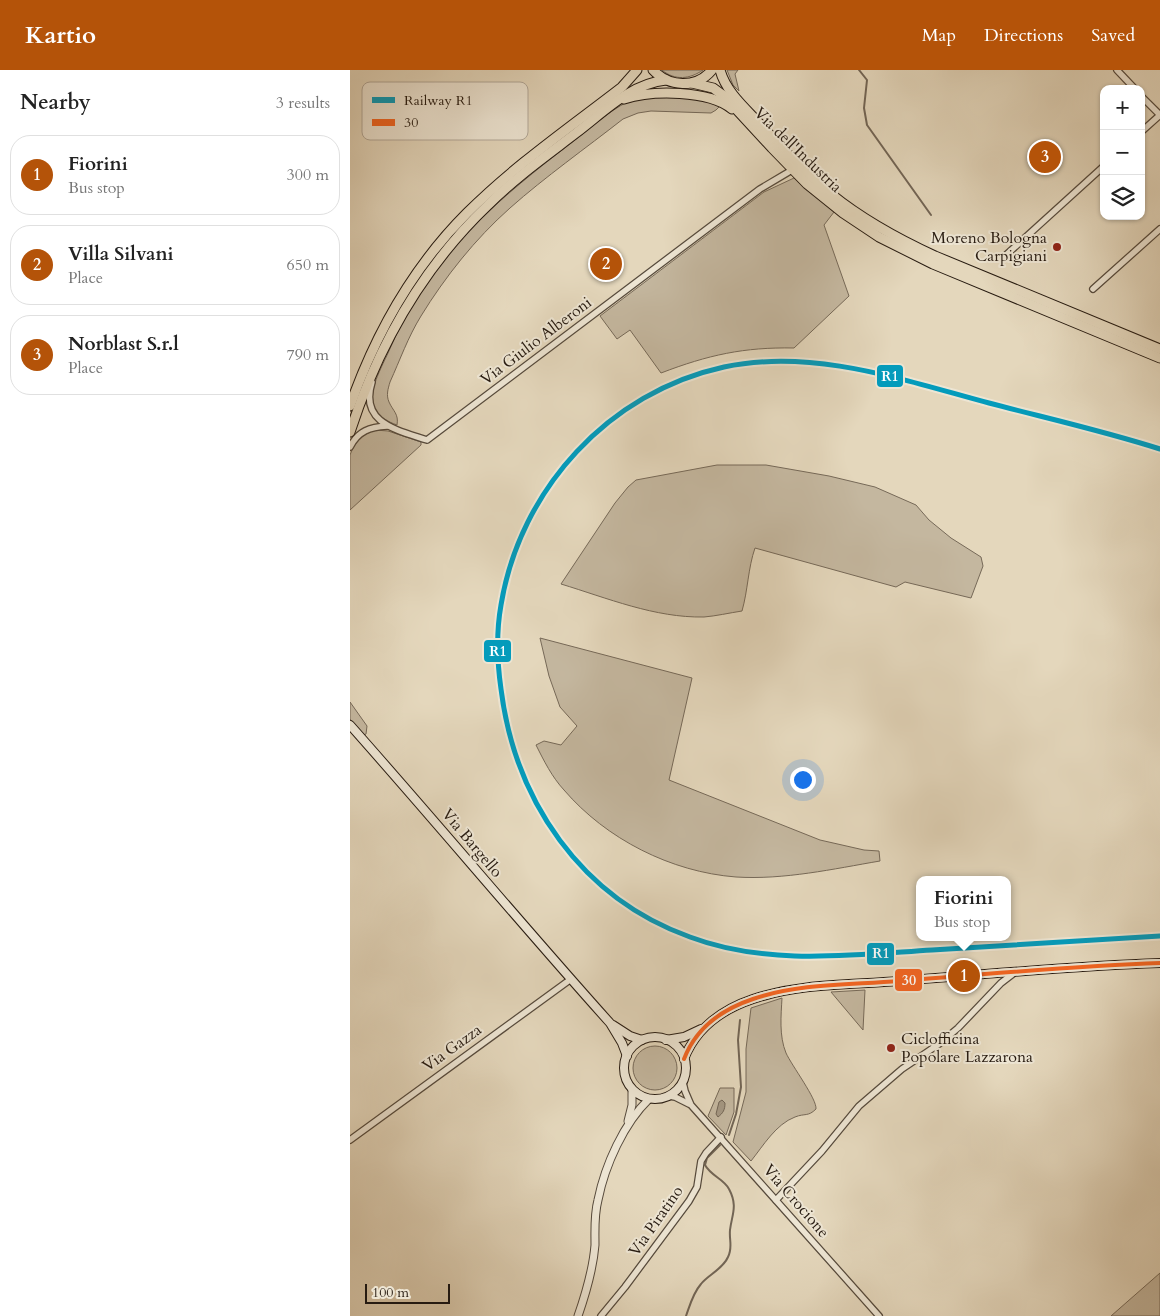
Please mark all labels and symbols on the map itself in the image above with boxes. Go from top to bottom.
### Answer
legend [362,82,528,140]
text: Railway R1 [404,91,473,110]
street label: Via dell'Industria [749,102,847,198]
text: 30 [404,113,418,132]
pin: 3 [1029,138,1061,176]
place label: Moreno Bologna Carpigiani [931,227,1047,267]
marker: Moreno Bologna Carpigiani [1051,241,1063,253]
pin: 2 [590,245,622,283]
street label: Via Giulio Alberoni [476,291,597,390]
line badge: R1 [876,364,904,388]
text: R1 [881,367,899,386]
line badge: R1 [483,639,512,663]
text: R1 [489,642,507,661]
your location [790,767,816,793]
street label: Via Bargello [437,804,508,883]
line badge: R1 [866,942,895,966]
text: R1 [872,944,890,963]
pin: 1 [948,957,980,995]
line badge: 30 [894,968,923,992]
text: 30 [902,971,916,990]
street label: Via Gazza [418,1019,486,1077]
place label: Ciclofficina Popolare Lazzarona [901,1028,1033,1068]
marker: Ciclofficina Popolare Lazzarona [885,1042,897,1054]
street label: Via Crocione [758,1159,834,1243]
street label: Via Piratino [624,1181,689,1261]
scale bar [365,1281,450,1304]

